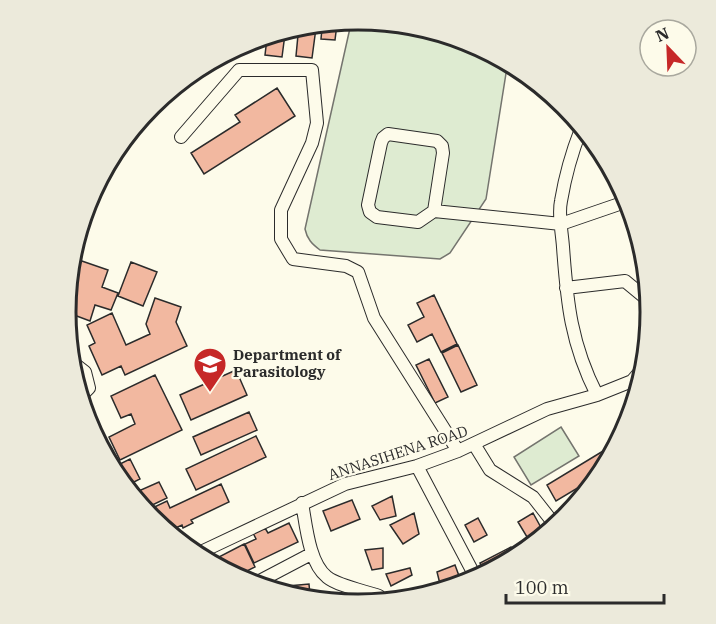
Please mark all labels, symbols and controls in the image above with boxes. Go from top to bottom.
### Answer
north arrow [638,18,698,78]
text: N [652,23,672,46]
place label: Department of Parasitology [233,345,342,381]
school or university icon: Department of Parasitology [192,346,228,393]
street label: ANNASIHENA ROAD [326,421,470,484]
scale bar [506,567,664,605]
text: 100 m [515,576,569,599]

